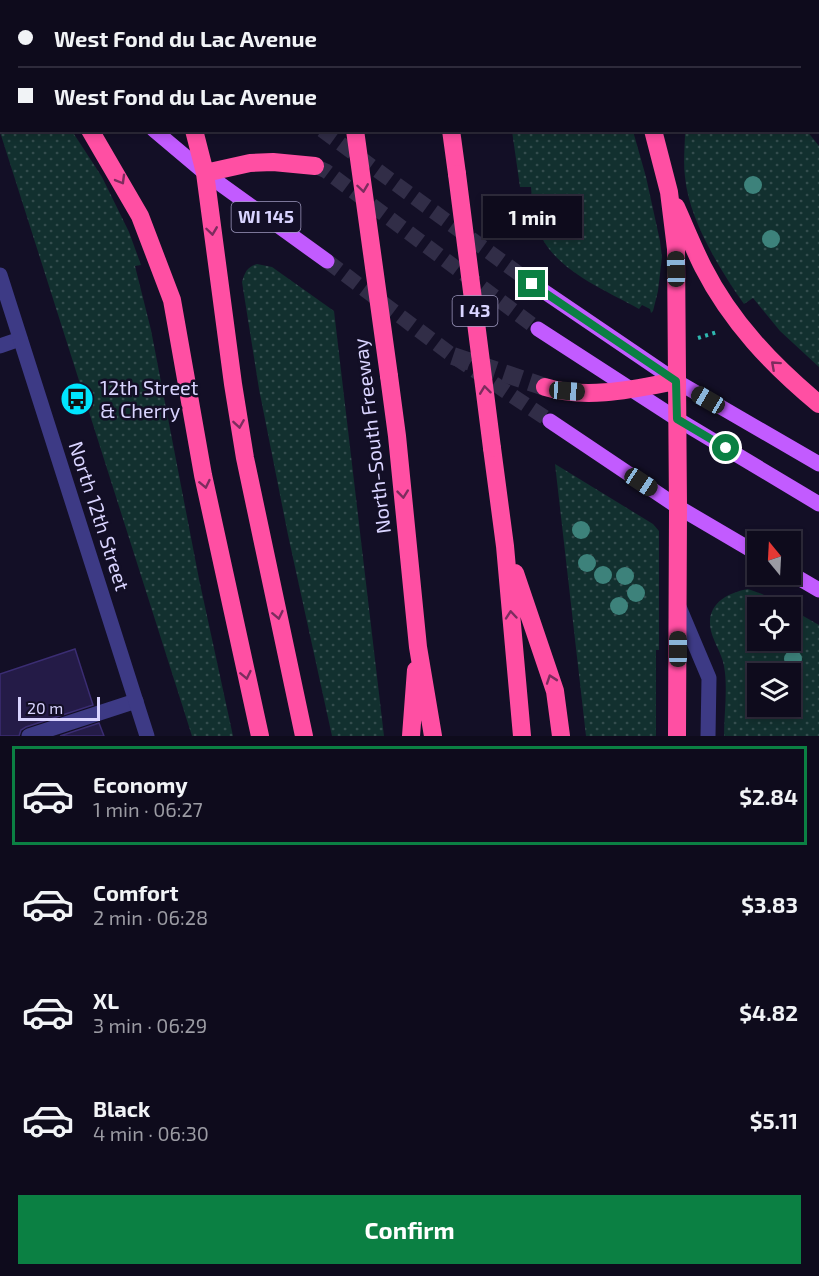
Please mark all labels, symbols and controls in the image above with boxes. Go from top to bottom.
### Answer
text: West Fond du Lac Avenue [54,25,317,51]
text: West Fond du Lac Avenue [54,83,317,109]
one-way arrow [113,174,125,185]
one-way arrow [356,184,368,193]
callout: 1 min [482,197,582,239]
road number: WI 145 [232,202,300,232]
text: 1 min [508,205,557,229]
one-way arrow [206,226,218,235]
car [667,251,685,287]
route end [518,270,545,297]
road number: I 43 [452,296,498,326]
street label: North-South Freeway [347,337,395,535]
one-way arrow [771,361,782,372]
place label: 12th Street & Cherry [100,375,199,422]
bus stop icon: 12th Street & Cherry [59,381,95,417]
car [548,381,586,401]
car [688,383,728,417]
one-way arrow [479,385,491,394]
one-way arrow [233,419,245,428]
route start [712,434,739,461]
street label: North 12th Street [64,438,136,594]
car [621,465,661,499]
one-way arrow [198,479,211,489]
one-way arrow [396,489,409,498]
north arrow [747,531,801,585]
map controls [747,531,801,717]
button: locate [747,597,801,651]
one-way arrow [271,610,284,620]
one-way arrow [505,610,518,619]
car [669,631,687,667]
button: layers [747,663,801,717]
one-way arrow [239,669,252,679]
one-way arrow [546,674,559,684]
scale bar [18,694,100,722]
text: 20 m [27,698,63,717]
icon: car [21,769,75,823]
text: Economy [93,771,188,797]
text: $2.84 [739,783,798,809]
text: 1 min · 06:27 [93,797,203,821]
icon: car [21,877,75,931]
text: Comfort [93,879,178,905]
text: $3.83 [741,891,798,917]
text: 2 min · 06:28 [93,905,208,929]
icon: car [21,985,75,1039]
text: XL [93,987,119,1013]
text: $4.82 [739,999,798,1025]
text: 3 min · 06:29 [93,1013,207,1037]
icon: car [21,1093,75,1147]
text: Black [93,1095,150,1121]
text: $5.11 [750,1107,798,1133]
text: 4 min · 06:30 [93,1121,209,1145]
button: Confirm [18,1195,801,1264]

